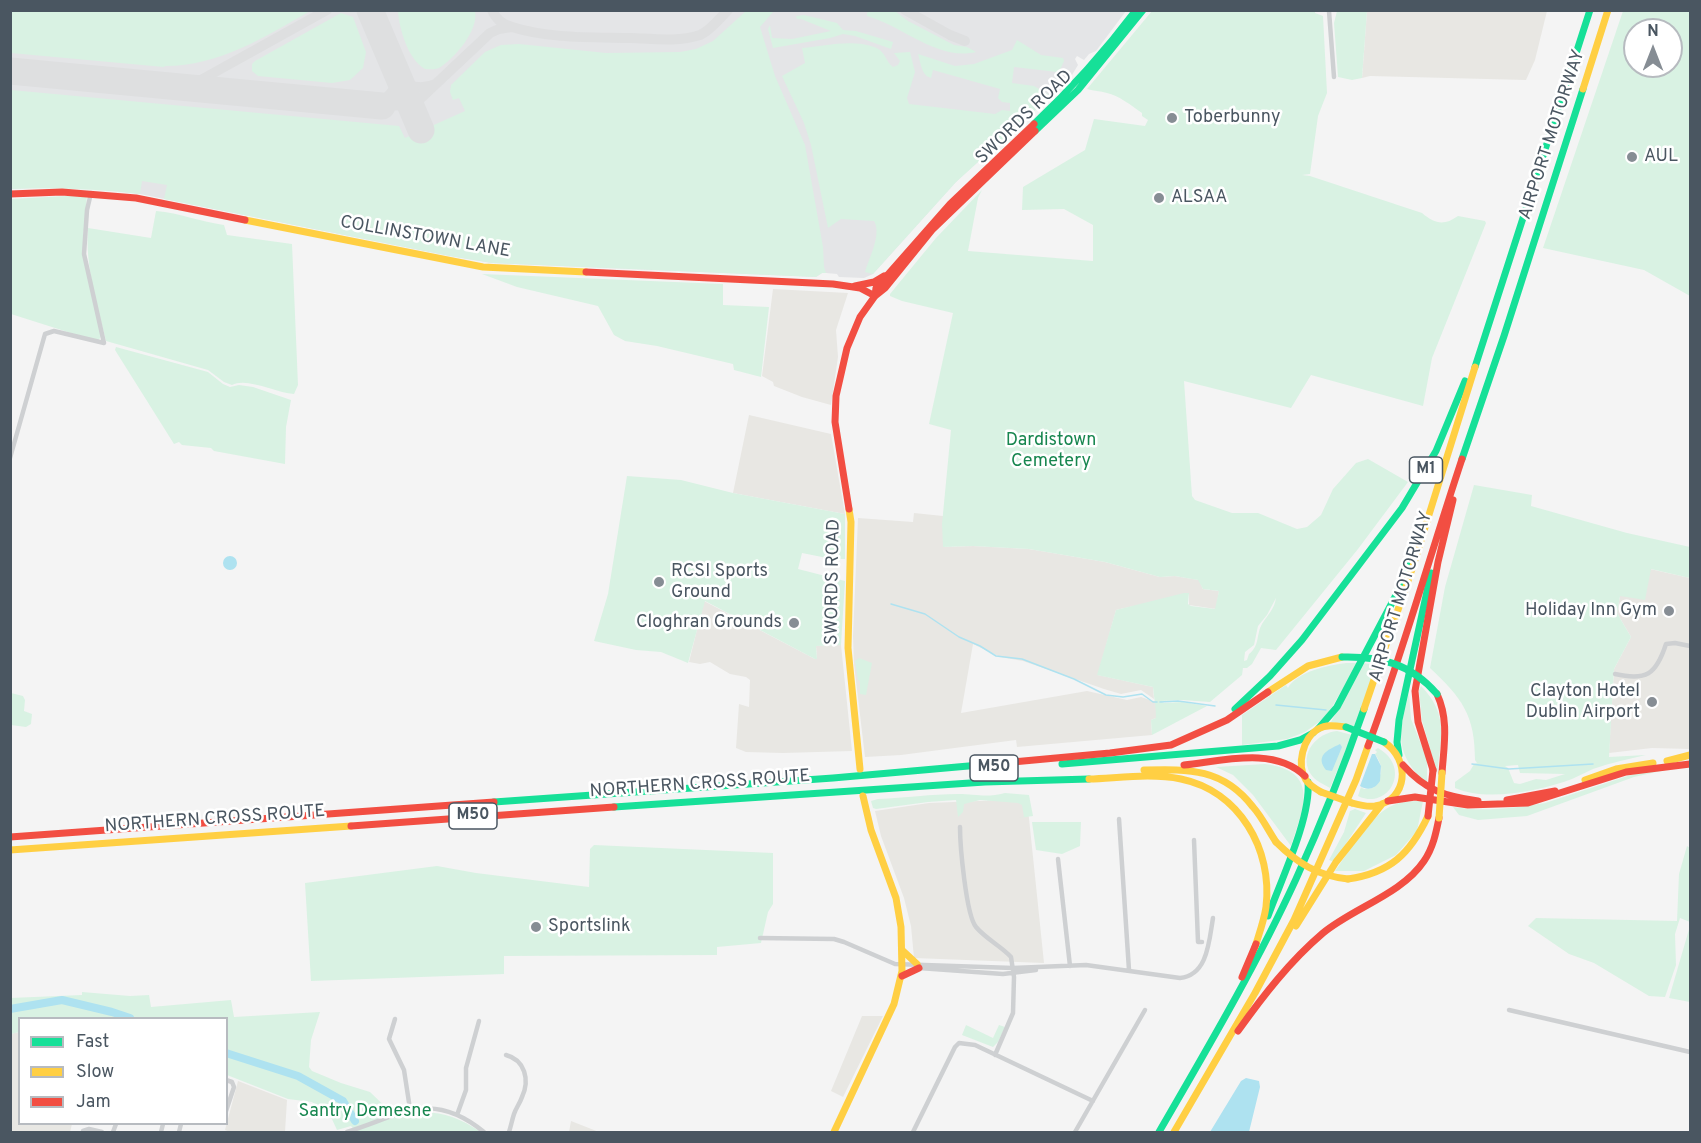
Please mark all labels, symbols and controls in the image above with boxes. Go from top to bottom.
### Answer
north arrow [1623,18,1683,78]
text: N [1647,22,1659,42]
street label: AIRPORT MOTORWAY [1515,47,1591,223]
street label: SWORDS ROAD [972,66,1078,170]
place label: Toberbunny [1184,107,1280,129]
marker: Toberbunny [1165,111,1179,125]
place label: AUL [1644,146,1678,168]
marker: AUL [1625,150,1639,164]
place label: ALSAA [1171,187,1228,209]
marker: ALSAA [1152,191,1166,205]
street label: COLLINSTOWN LANE [338,212,512,264]
park label: Dardistown Cemetery [1006,430,1096,472]
road number: M1 [1410,457,1442,483]
street label: AIRPORT MOTORWAY [1366,509,1438,685]
street label: SWORDS ROAD [822,519,846,645]
place label: RCSI Sports Ground [671,561,768,604]
marker: RCSI Sports Ground [652,575,666,589]
place label: Holiday Inn Gym [1525,600,1657,622]
marker: Holiday Inn Gym [1662,604,1676,618]
place label: Cloghran Grounds [636,612,782,634]
marker: Cloghran Grounds [787,616,801,630]
place label: Clayton Hotel Dublin Airport [1526,681,1640,724]
marker: Clayton Hotel Dublin Airport [1645,695,1659,709]
road number: M50 [970,755,1018,781]
street label: NORTHERN CROSS ROUTE [589,767,811,803]
street label: NORTHERN CROSS ROUTE [104,802,326,838]
road number: M50 [449,803,497,829]
place label: Sportslink [548,916,631,938]
marker: Sportslink [529,920,543,934]
legend [18,1017,228,1125]
text: Fast [76,1031,109,1054]
text: Slow [76,1061,114,1084]
text: Jam [76,1091,111,1114]
park label: Santry Demesne [299,1101,431,1123]

